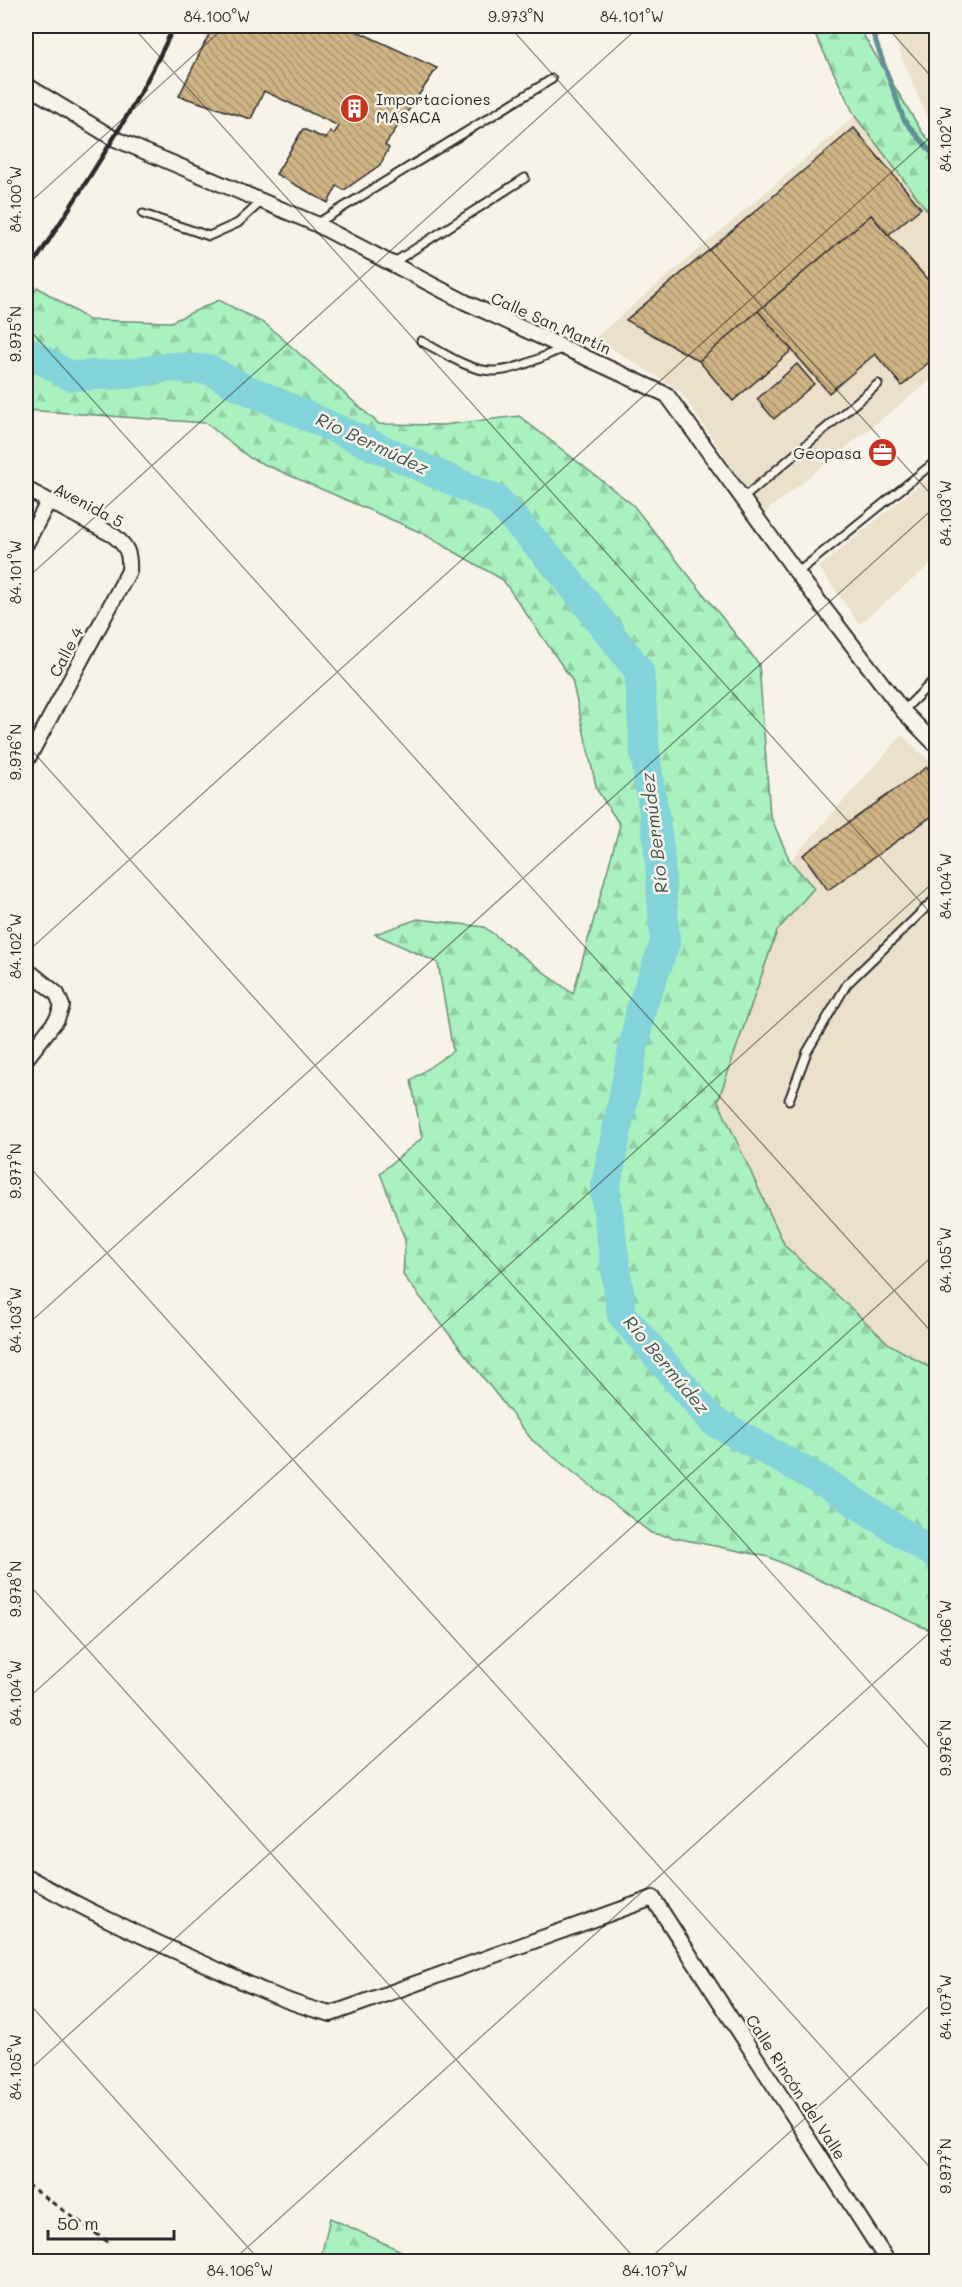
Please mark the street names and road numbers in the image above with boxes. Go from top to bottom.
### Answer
street label: Calle San Martín [488,287,614,358]
street label: Avenida 5 [51,477,128,532]
street label: Calle 4 [44,623,88,680]
street label: Calle Rincón del Valle [742,2010,851,2163]

